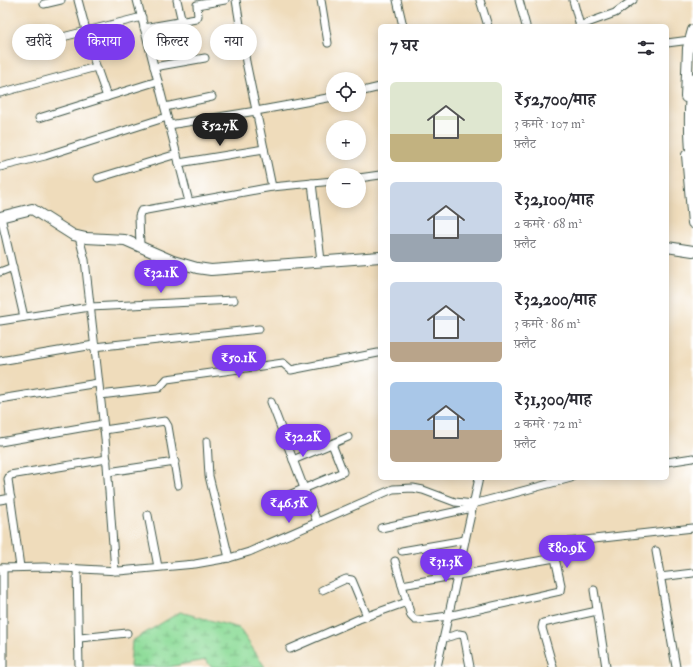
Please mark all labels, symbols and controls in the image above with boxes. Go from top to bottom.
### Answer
chip: खरीदें [12,24,66,60]
chip: किराया [74,24,135,60]
chip: फ़िल्टर [143,24,202,60]
chip: नया [210,24,257,60]
text: 7 घर [390,35,418,56]
icon: filters [635,37,657,59]
map controls [326,72,366,208]
button: locate [326,72,366,112]
text: ₹52,700/माह [514,89,596,110]
icon: home [422,98,470,146]
pin: ₹52.7K [187,113,253,147]
text: 3 कमरे · 107 m² [514,116,585,132]
text: ₹52.7K [202,118,238,134]
button: + [326,120,366,160]
text: फ़्लैट [514,136,536,152]
button: − [326,168,366,208]
text: ₹32,100/माह [514,189,594,210]
icon: home [422,198,470,246]
text: 2 कमरे · 68 m² [514,216,582,232]
text: फ़्लैट [514,236,536,252]
pin: ₹32.1K [128,260,194,294]
text: ₹32.1K [143,265,179,281]
text: ₹32,200/माह [514,289,596,310]
icon: home [422,298,470,346]
text: 3 कमरे · 86 m² [514,316,580,332]
text: फ़्लैट [514,336,536,352]
pin: ₹50.1K [206,345,272,379]
text: ₹50.1K [221,350,257,366]
text: ₹31,300/माह [514,389,592,410]
icon: home [422,398,470,446]
text: 2 कमरे · 72 m² [514,416,582,432]
pin: ₹32.2K [270,424,336,458]
text: ₹32.2K [284,429,322,445]
text: फ़्लैट [514,436,536,452]
pin: ₹46.5K [256,490,322,524]
text: ₹46.5K [270,495,308,511]
pin: ₹80.9K [534,535,600,569]
text: ₹80.9K [548,540,586,556]
pin: ₹31.3K [413,549,479,583]
text: ₹31.3K [429,554,463,570]

